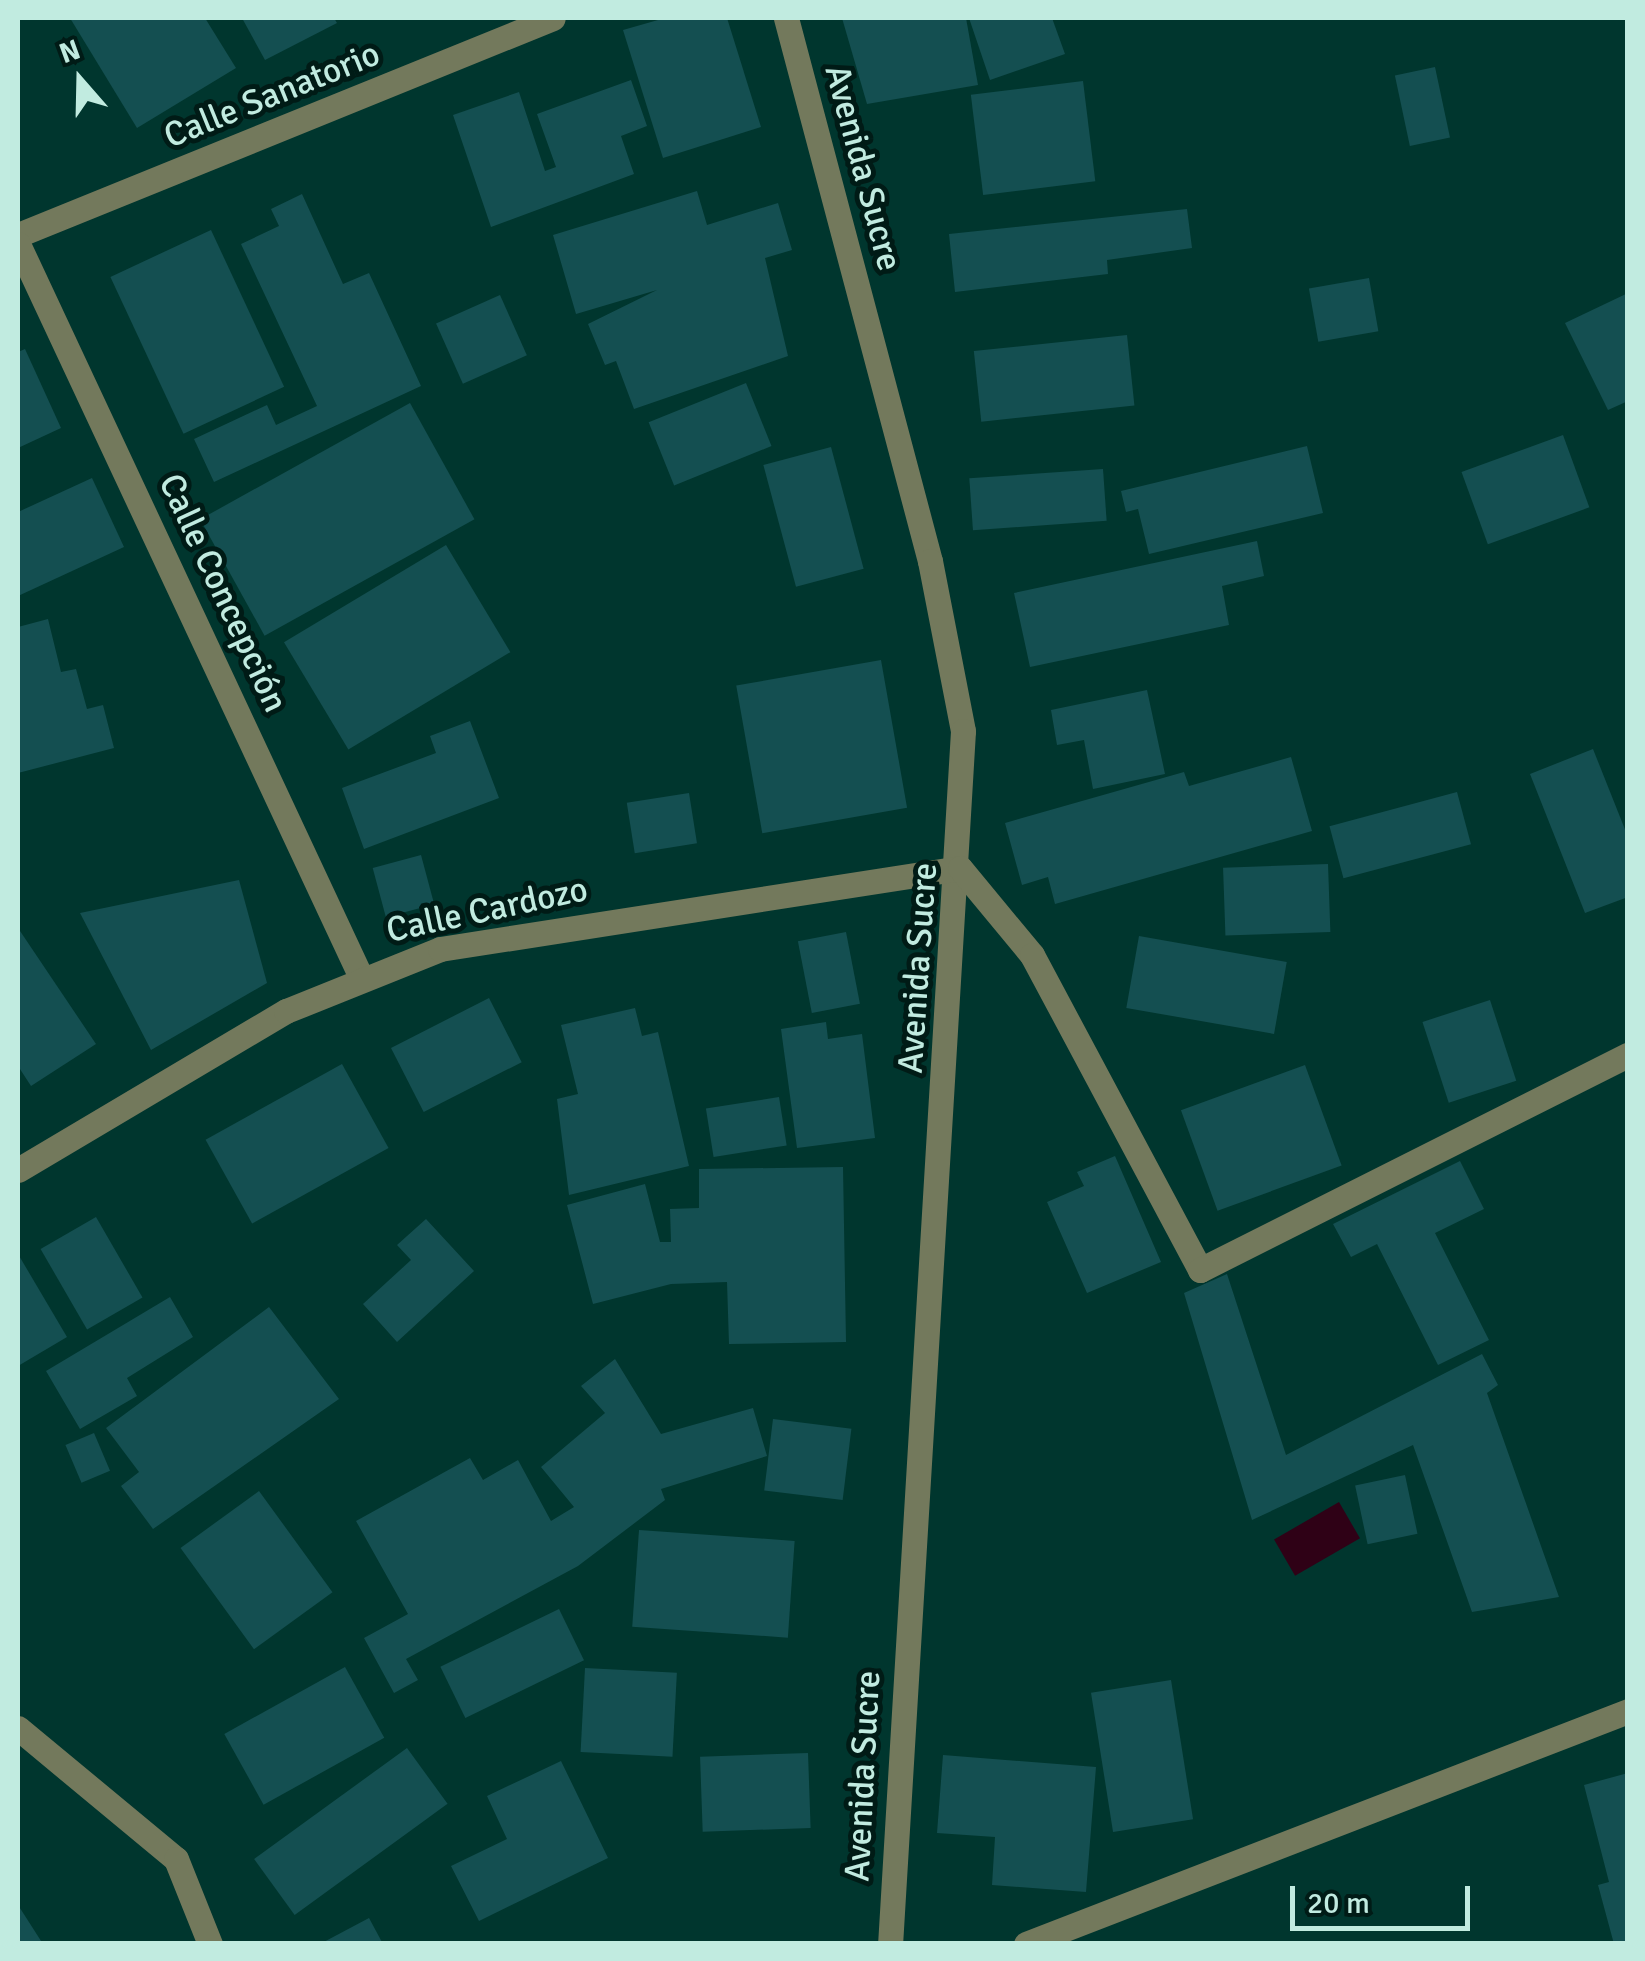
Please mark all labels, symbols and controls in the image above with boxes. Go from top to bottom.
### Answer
north arrow [30,30,130,130]
text: N [55,33,85,71]
street label: Calle Sanatorio [158,33,386,157]
street label: Avenida Sucre [815,61,911,275]
street label: Calle Concepción [149,467,297,719]
street label: Avenida Sucre [890,861,946,1075]
street label: Calle Cardozo [383,868,591,952]
street label: Avenida Sucre [837,1669,889,1883]
scale bar [1295,1866,1475,1928]
text: 20 m [1307,1885,1370,1922]

